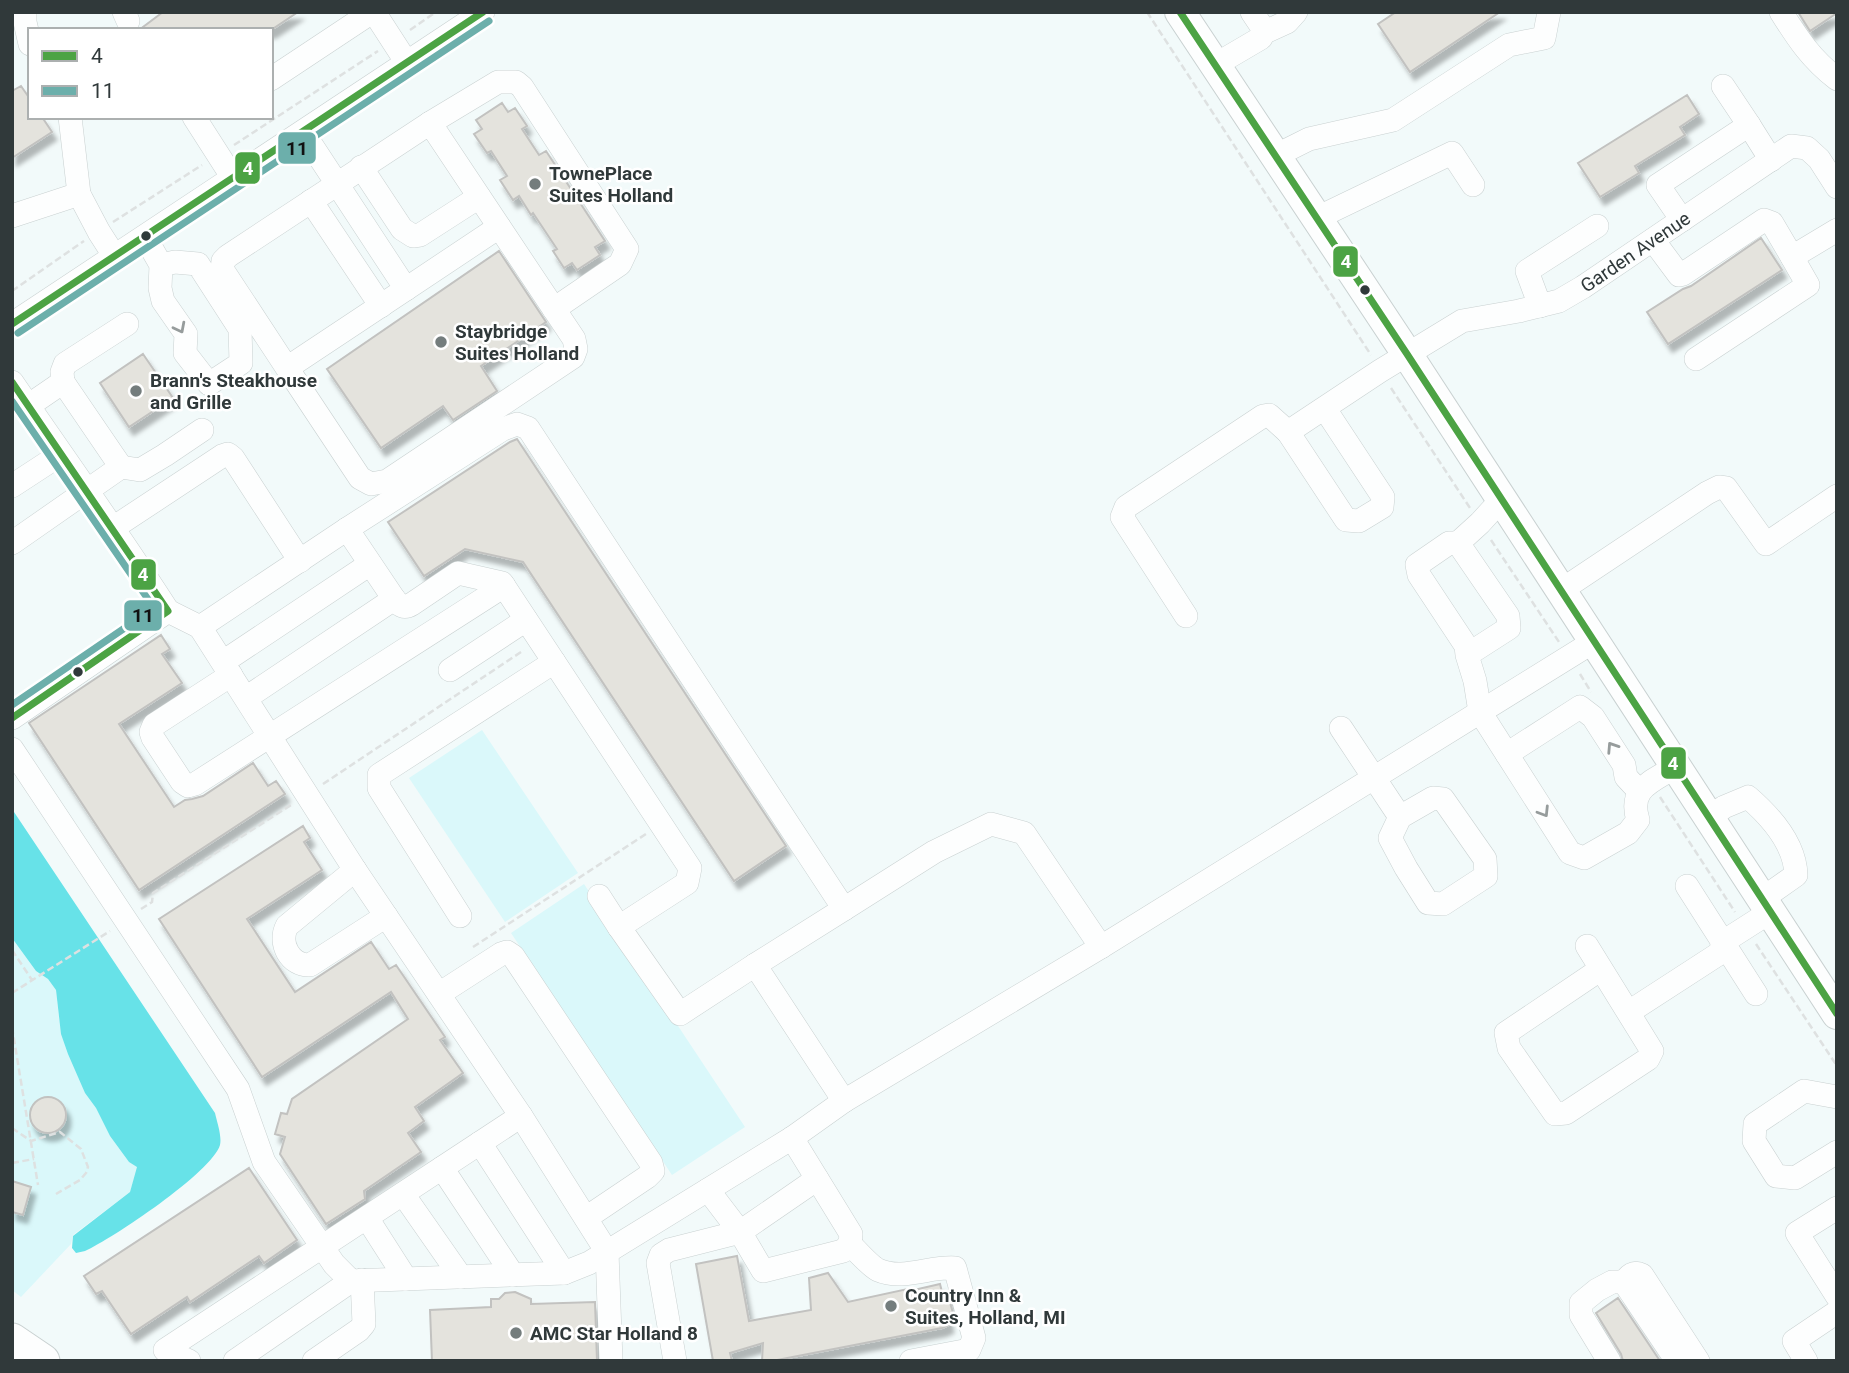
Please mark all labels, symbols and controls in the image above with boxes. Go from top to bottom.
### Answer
legend [28,28,273,119]
text: 4 [91,44,103,68]
text: 11 [91,79,115,103]
line badge: 11 [277,131,317,165]
text: 11 [286,137,308,160]
line badge: 4 [234,151,261,185]
text: 4 [243,157,254,180]
place label: TownePlace Suites Holland [549,162,673,207]
marker: TownePlace Suites Holland [527,176,543,192]
street label: Garden Avenue [1576,206,1694,297]
unlabelled marker [139,229,153,243]
line badge: 4 [1332,245,1359,278]
text: 4 [1341,250,1352,273]
unlabelled marker [1358,283,1372,297]
place label: Staybridge Suites Holland [455,320,579,365]
one-way arrow [171,321,185,333]
marker: Staybridge Suites Holland [433,334,449,350]
place label: Brann's Steakhouse and Grille [150,369,317,414]
marker: Brann's Steakhouse and Grille [128,383,144,399]
line badge: 4 [130,558,157,591]
text: 4 [138,563,149,586]
line badge: 11 [123,599,163,632]
text: 11 [132,604,154,627]
unlabelled marker [71,665,85,679]
one-way arrow [1608,742,1621,755]
line badge: 4 [1660,746,1687,780]
text: 4 [1668,752,1679,775]
one-way arrow [1535,804,1548,817]
place label: Country Inn & Suites, Holland, MI [905,1284,1066,1329]
marker: Country Inn & Suites, Holland, MI [883,1298,899,1314]
place label: AMC Star Holland 8 [530,1322,698,1345]
marker: AMC Star Holland 8 [508,1325,524,1341]

